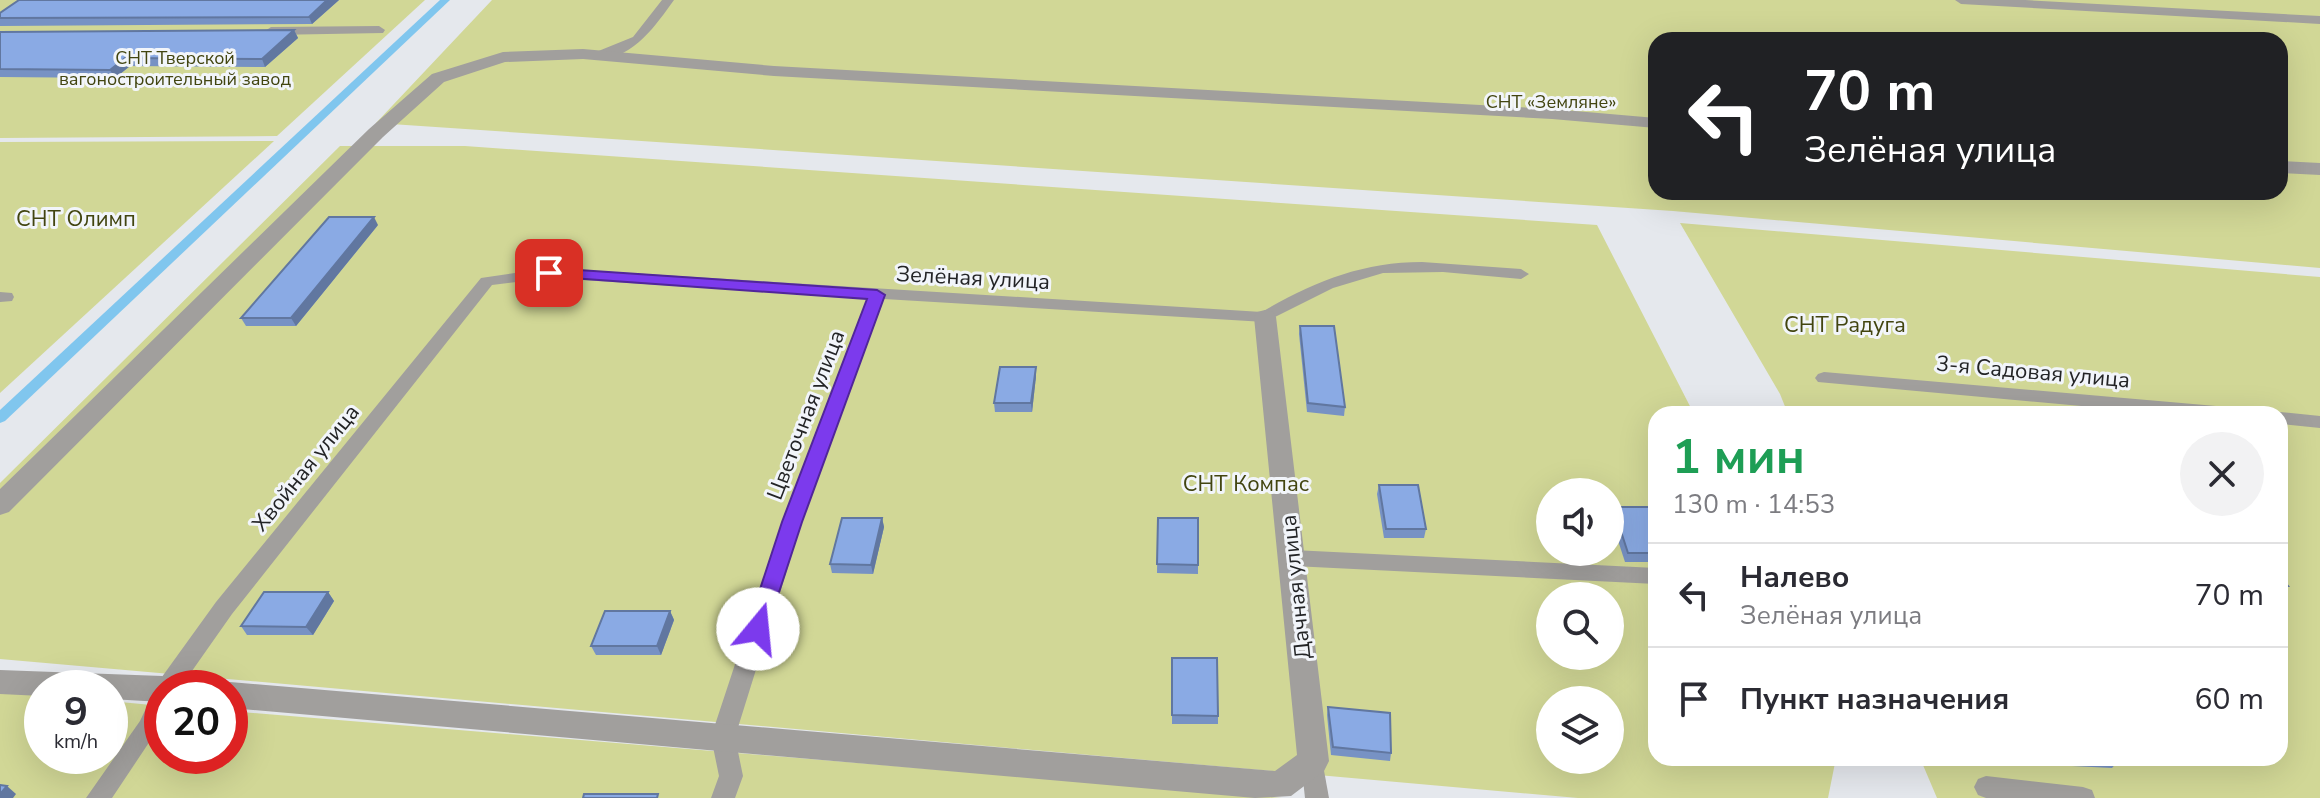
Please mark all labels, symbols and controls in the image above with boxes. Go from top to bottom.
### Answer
park label: СНТ Тверской вагоностроительный завод [59,46,291,91]
text: 70 m [1804,53,1935,130]
icon: left [1672,64,1776,168]
park label: СНТ «Земляне» [1486,90,1616,114]
text: Зелёная улица [1804,126,2056,175]
park label: СНТ Олимп [16,204,136,234]
pin [515,239,583,307]
icon: arrive [527,251,571,295]
street label: Зелёная улица [895,259,1051,297]
park label: СНТ Радуга [1784,310,1906,340]
street label: Цветочная улица [760,326,852,504]
street label: 3-я Садовая улица [1935,349,2131,395]
street label: Хвойная улица [245,398,367,538]
text: 1 мин [1672,424,1805,490]
button: close [2180,432,2264,516]
park label: СНТ Компас [1183,469,1309,499]
map controls [1536,478,1624,774]
button: sound [1536,478,1624,566]
text: 130 m · 14:53 [1672,487,1835,522]
street label: Дачная улица [1274,513,1318,661]
text: Налево [1740,557,1849,598]
icon: left [1672,573,1716,617]
text: 70 m [2195,575,2264,616]
button: search [1536,582,1624,670]
position arrow [716,587,800,671]
text: Зелёная улица [1740,598,1922,633]
speed limit sign: 20 [144,670,248,774]
icon: arrive [1672,677,1716,721]
text: Пункт назначения [1740,679,2009,720]
text: 60 m [2195,679,2264,720]
text: 9 [64,685,88,739]
button: layers [1536,686,1624,774]
text: km/h [54,728,98,755]

